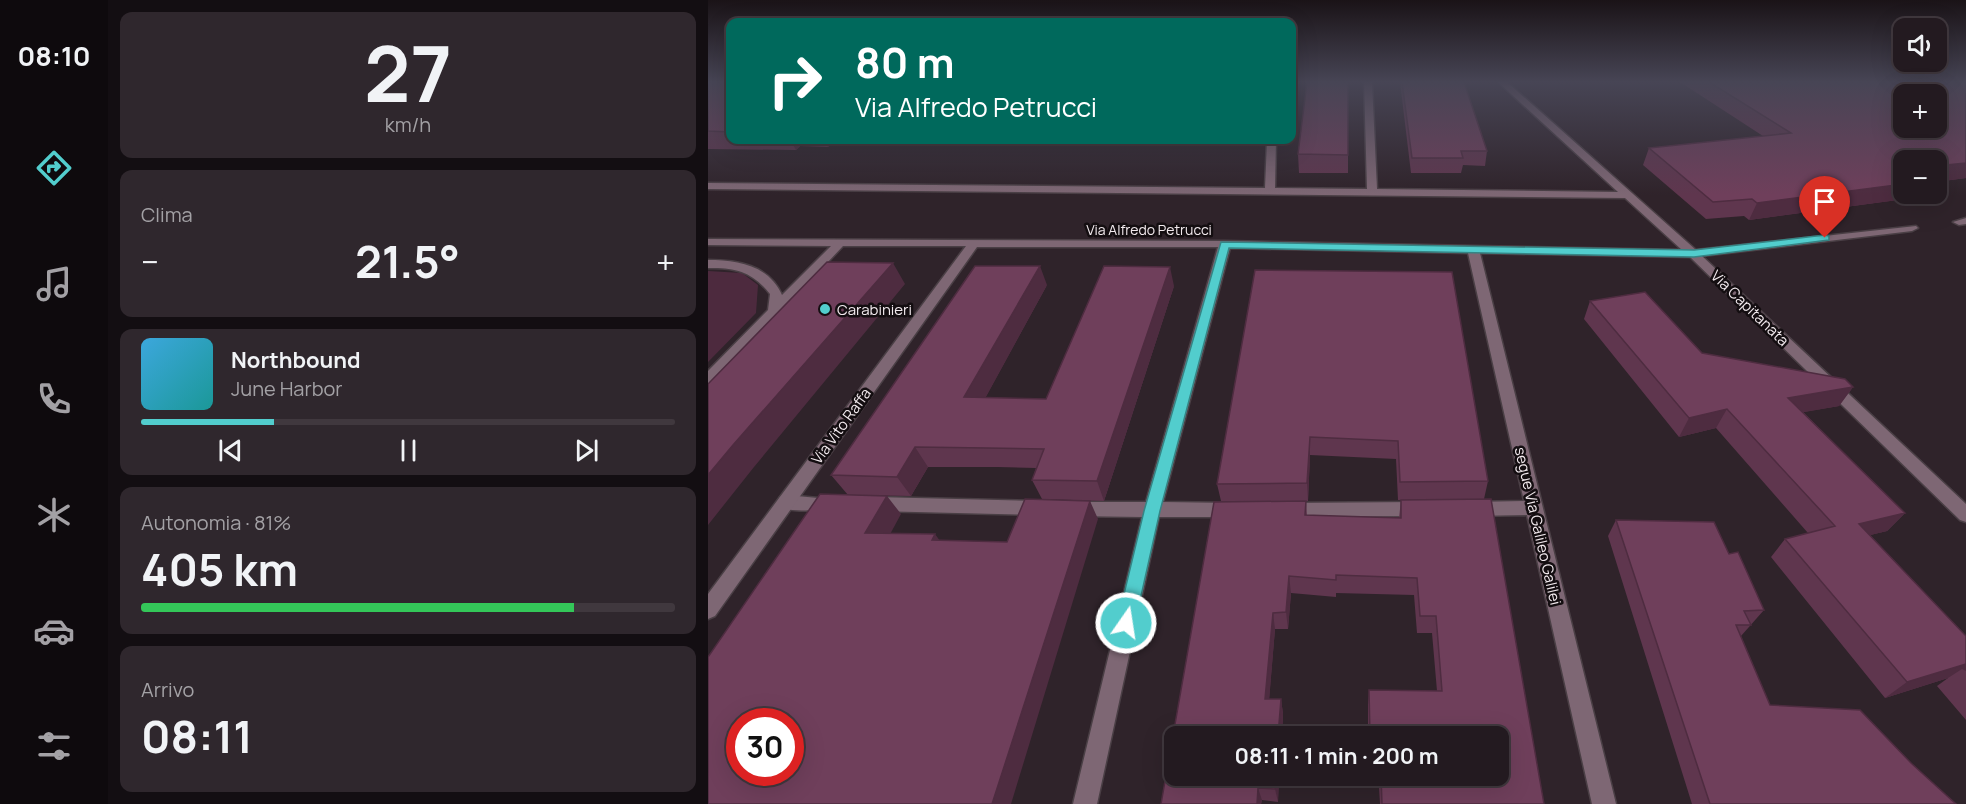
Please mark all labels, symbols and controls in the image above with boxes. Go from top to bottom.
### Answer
map controls [1893,18,1947,204]
button: sound [1893,18,1947,72]
text: 27 [364,19,452,125]
text: 80 m [855,33,955,91]
text: 08:10 [17,37,91,74]
icon: right [756,42,834,120]
button: + [1893,84,1947,138]
text: Via Alfredo Petrucci [855,88,1097,125]
text: km/h [385,111,431,138]
icon: directions [33,147,75,189]
button: − [1893,150,1947,204]
pin [1799,176,1850,238]
icon: arrive [1808,185,1841,218]
text: Clima [141,201,193,228]
street label: Via Alfredo Petrucci [1086,220,1212,239]
text: 21.5° [355,230,460,292]
text: − [141,239,159,284]
text: + [656,239,675,284]
icon: music [33,263,75,305]
street label: Via Capitanata [1706,265,1794,351]
place label: Carabinieri [837,299,912,320]
marker: Carabinieri [818,302,832,316]
text: Northbound [231,345,361,375]
text: June Harbor [231,375,343,402]
icon: phone [33,378,75,420]
street label: Via Vito Raffa [806,384,876,468]
icon: previous [214,434,247,467]
icon: pause [392,434,425,467]
icon: next [570,434,603,467]
street label: segue Via Galileo Galilei [1510,445,1566,607]
icon: climate [33,494,75,536]
text: Autonomia · 81% [141,509,291,536]
text: 405 km [141,538,298,600]
position arrow [1094,591,1158,655]
icon: car [33,610,75,652]
text: Arrivo [141,676,194,703]
text: 08:11 [141,705,253,767]
speed limit sign: 30 [726,708,804,786]
icon: filters [33,725,75,767]
text: 08:11 · 1 min · 200 m [1234,741,1439,771]

